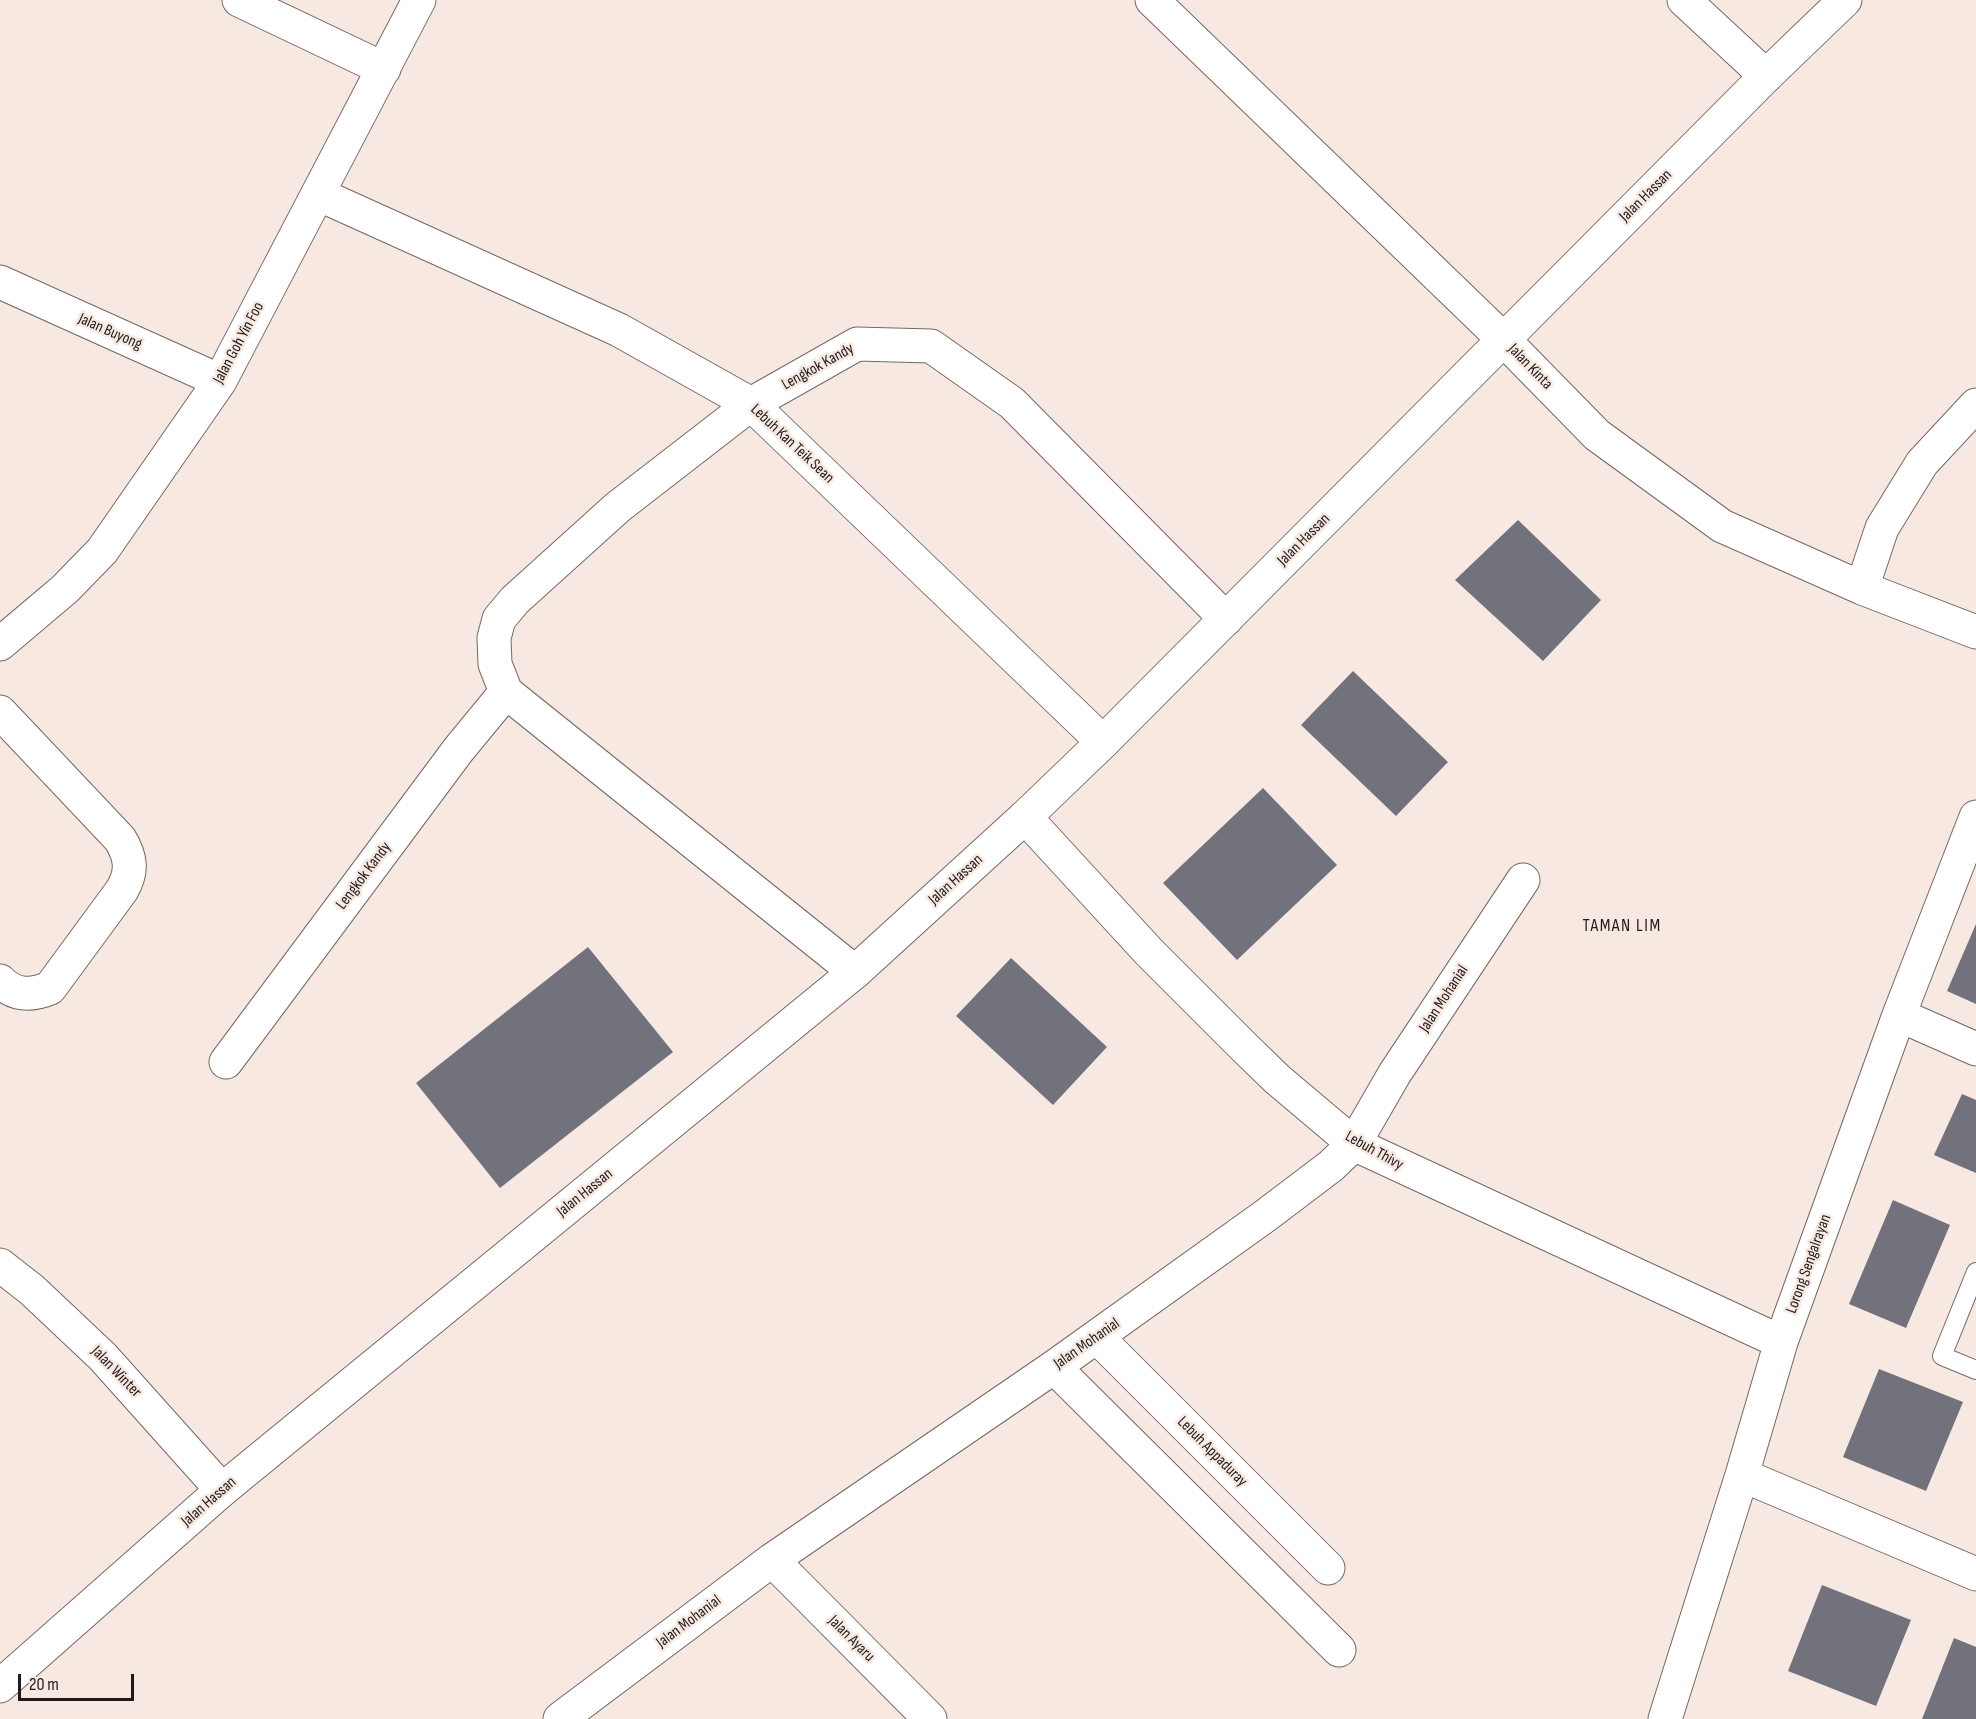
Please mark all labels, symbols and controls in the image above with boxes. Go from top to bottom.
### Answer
street label: Jalan Hassan [1616,166,1676,226]
street label: Jalan Goh Yin Foo [209,299,269,387]
street label: Jalan Buyong [75,309,145,355]
street label: Lengkok Kandy [779,339,857,395]
street label: Jalan Kinta [1504,340,1556,394]
street label: Lebuh Kan Teik Sean [746,400,838,488]
street label: Jalan Hassan [1274,510,1334,570]
street label: Lengkok Kandy [332,838,396,914]
street label: Jalan Hassan [925,851,987,909]
district label: TAMAN LIM [1582,915,1662,937]
street label: Jalan Mohanial [1415,962,1473,1036]
street label: Lebuh Thivy [1342,1127,1406,1175]
street label: Jalan Hassan [553,1165,617,1221]
street label: Lorong Sengalrayan [1782,1212,1836,1316]
street label: Jalan Mohanial [1050,1314,1124,1374]
street label: Jalan Winter [87,1342,145,1402]
street label: Lebuh Appaduray [1173,1413,1251,1491]
street label: Jalan Hassan [178,1473,240,1531]
street label: Jalan Mohanial [653,1591,725,1653]
street label: Jalan Ayaru [824,1612,878,1666]
scale bar [21,1662,136,1700]
text: 20 m [29,1674,59,1695]

